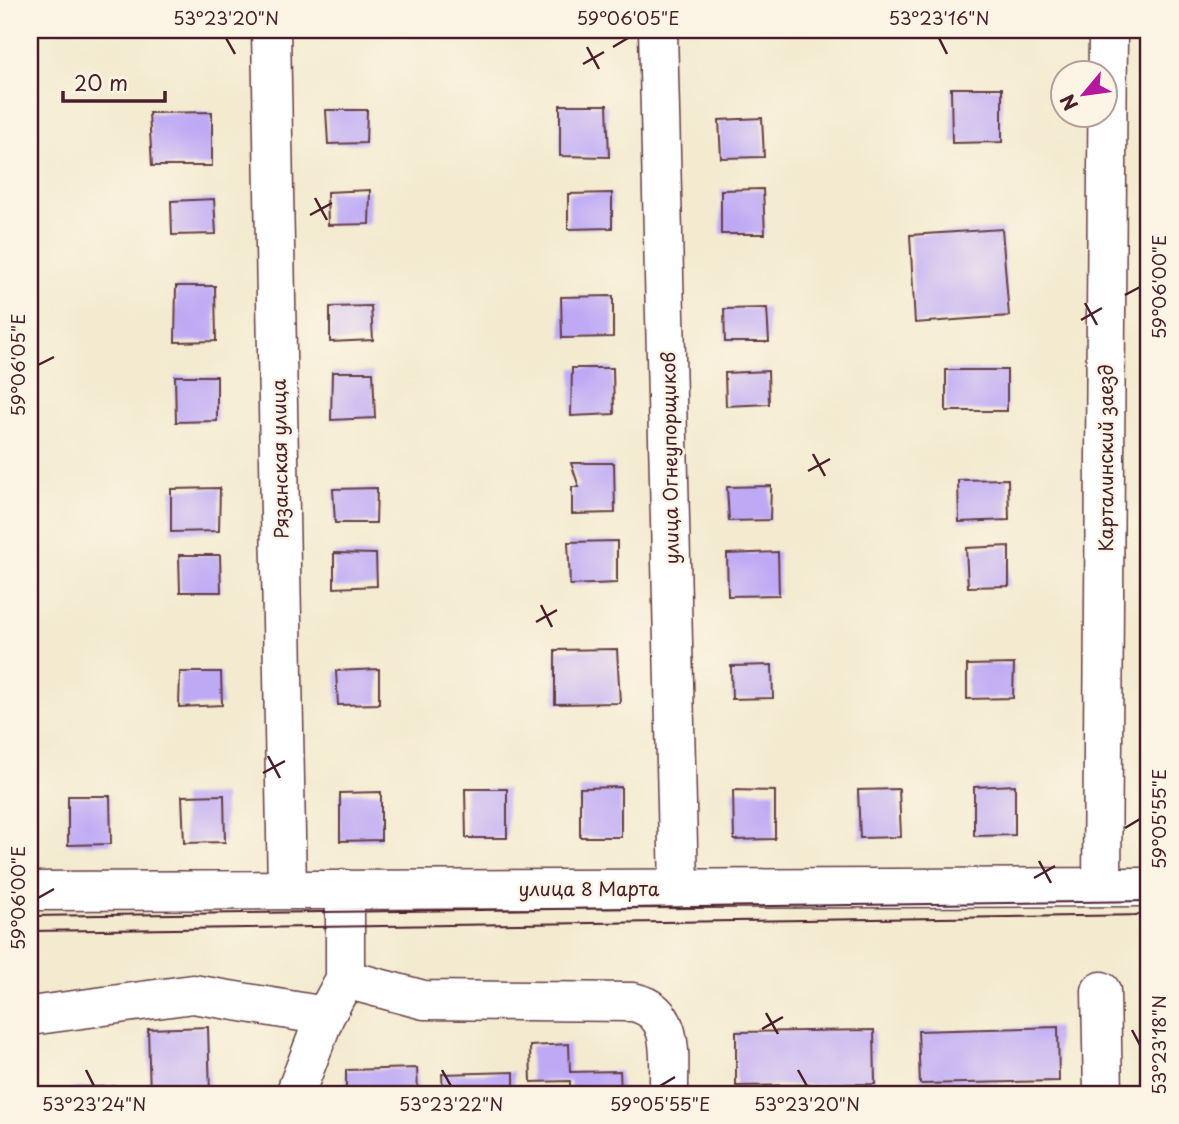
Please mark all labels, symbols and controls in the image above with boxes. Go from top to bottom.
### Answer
text: 53°23'20"N [173,4,279,31]
text: 59°06'05"E [577,4,679,31]
text: 53°23'16"N [888,4,990,31]
scale bar [63,60,164,104]
north arrow [1050,60,1120,130]
text: 20 m [74,66,128,98]
text: N [1052,89,1084,116]
text: 59°06'00"E [1145,235,1172,339]
text: 59°06'05"E [4,314,31,416]
street label: улица Огнеупорщиков [653,351,685,565]
street label: Карталинский заезд [1091,364,1119,552]
street label: Рязанская улица [264,379,294,539]
text: 59°05'55"E [1145,769,1172,869]
text: 59°06'00"E [4,846,31,950]
street label: улица 8 Марта [519,874,660,902]
text: 53°23'18"N [1145,995,1172,1095]
text: 53°23'24"N [42,1090,146,1117]
text: 53°23'22"N [399,1090,503,1117]
text: 59°05'55"E [610,1090,710,1117]
text: 53°23'20"N [754,1090,860,1117]

